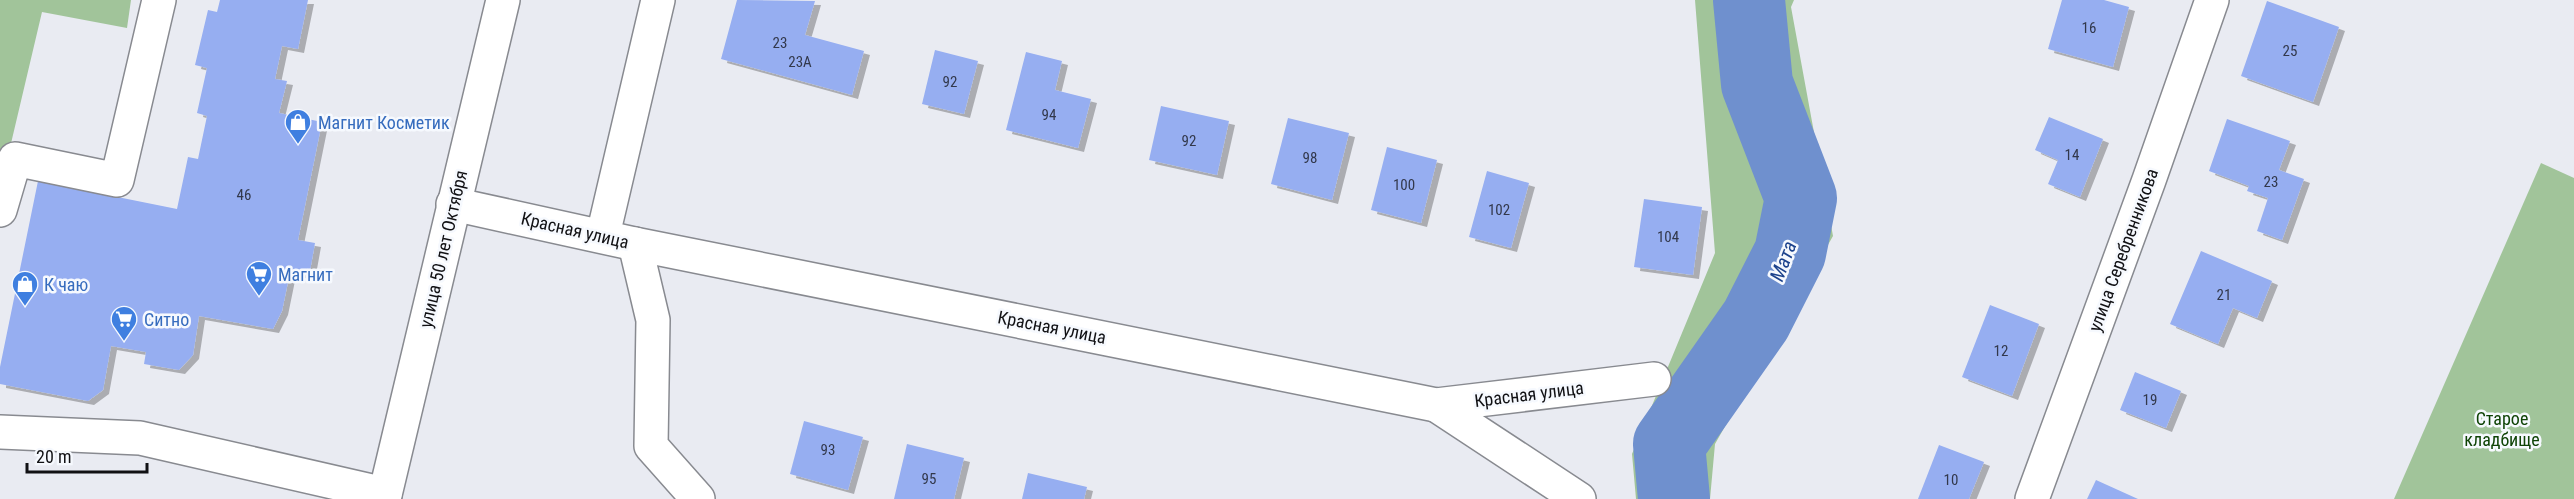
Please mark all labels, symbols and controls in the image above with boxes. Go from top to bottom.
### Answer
house number: 16 [2082,19,2096,37]
house number: 23 [773,34,787,52]
house number: 25 [2283,42,2297,60]
house number: 23А [788,53,812,71]
house number: 92 [943,73,957,91]
house number: 94 [1042,106,1056,124]
shop icon: Магнит Косметик [283,107,313,145]
place label: Магнит Косметик [318,112,450,133]
house number: 92 [1182,132,1196,150]
house number: 14 [2065,146,2079,164]
house number: 98 [1303,149,1317,167]
street label: улица Серебренникова [2084,165,2162,335]
street label: улица 50 лет Октября [415,168,471,330]
house number: 23 [2264,173,2278,191]
house number: 100 [1393,176,1415,194]
house number: 46 [237,186,251,204]
house number: 102 [1488,201,1510,219]
street label: Красная улица [519,207,631,253]
house number: 104 [1657,228,1679,246]
water label: Мата [1764,237,1802,285]
supermarket icon: Магнит [244,259,274,297]
place label: Магнит [278,264,333,285]
shop icon: К чаю [10,269,40,307]
place label: К чаю [44,274,88,295]
house number: 21 [2217,286,2231,304]
supermarket icon: Ситно [109,304,139,342]
street label: Красная улица [996,306,1108,348]
place label: Ситно [144,309,189,330]
house number: 12 [1994,342,2008,360]
street label: Красная улица [1473,377,1585,411]
house number: 19 [2143,391,2157,409]
park label: Старое кладбище [2464,408,2540,450]
scale bar [27,436,147,474]
house number: 93 [821,441,835,459]
text: 20 m [36,446,71,467]
house number: 95 [922,470,936,488]
house number: 10 [1944,471,1958,489]

